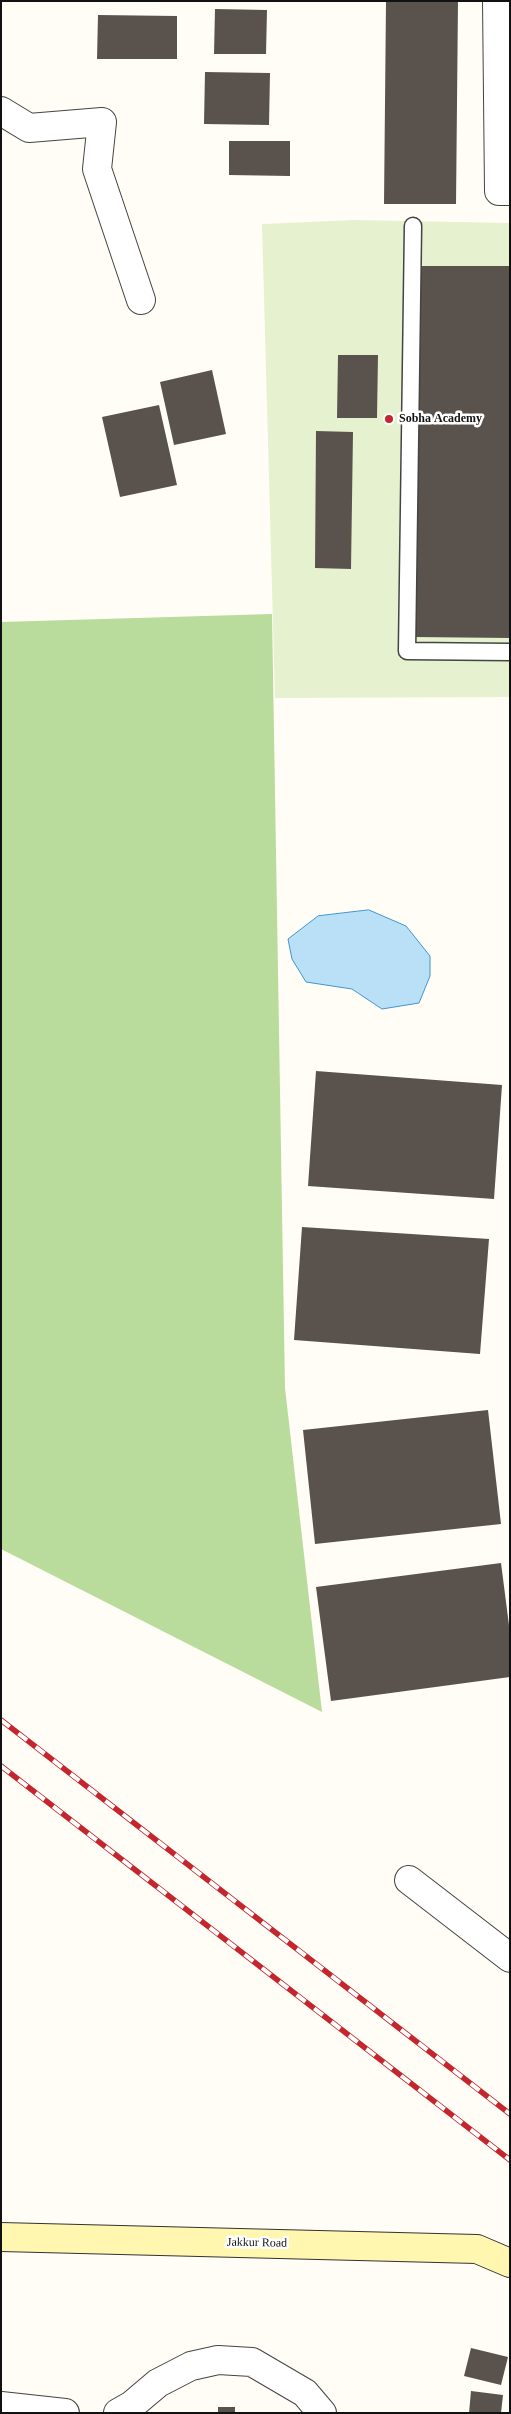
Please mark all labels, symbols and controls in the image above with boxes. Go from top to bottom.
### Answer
place label: Sobha Academy [399,412,482,426]
marker: Sobha Academy [383,413,395,425]
street label: Jakkur Road [227,2235,287,2251]

